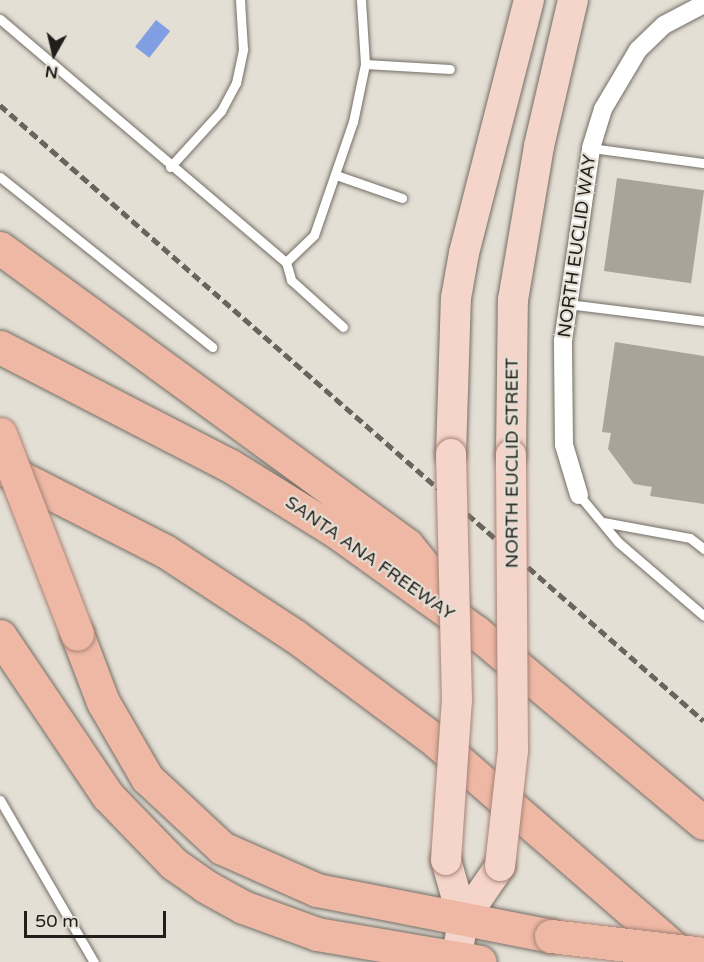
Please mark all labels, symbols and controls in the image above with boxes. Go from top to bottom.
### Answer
north arrow [24,24,84,84]
text: N [44,61,59,83]
street label: NORTH EUCLID WAY [553,153,601,339]
street label: NORTH EUCLID STREET [501,358,523,568]
street label: SANTA ANA FREEWAY [281,491,459,625]
scale bar [27,899,170,937]
text: 50 m [35,910,79,932]

